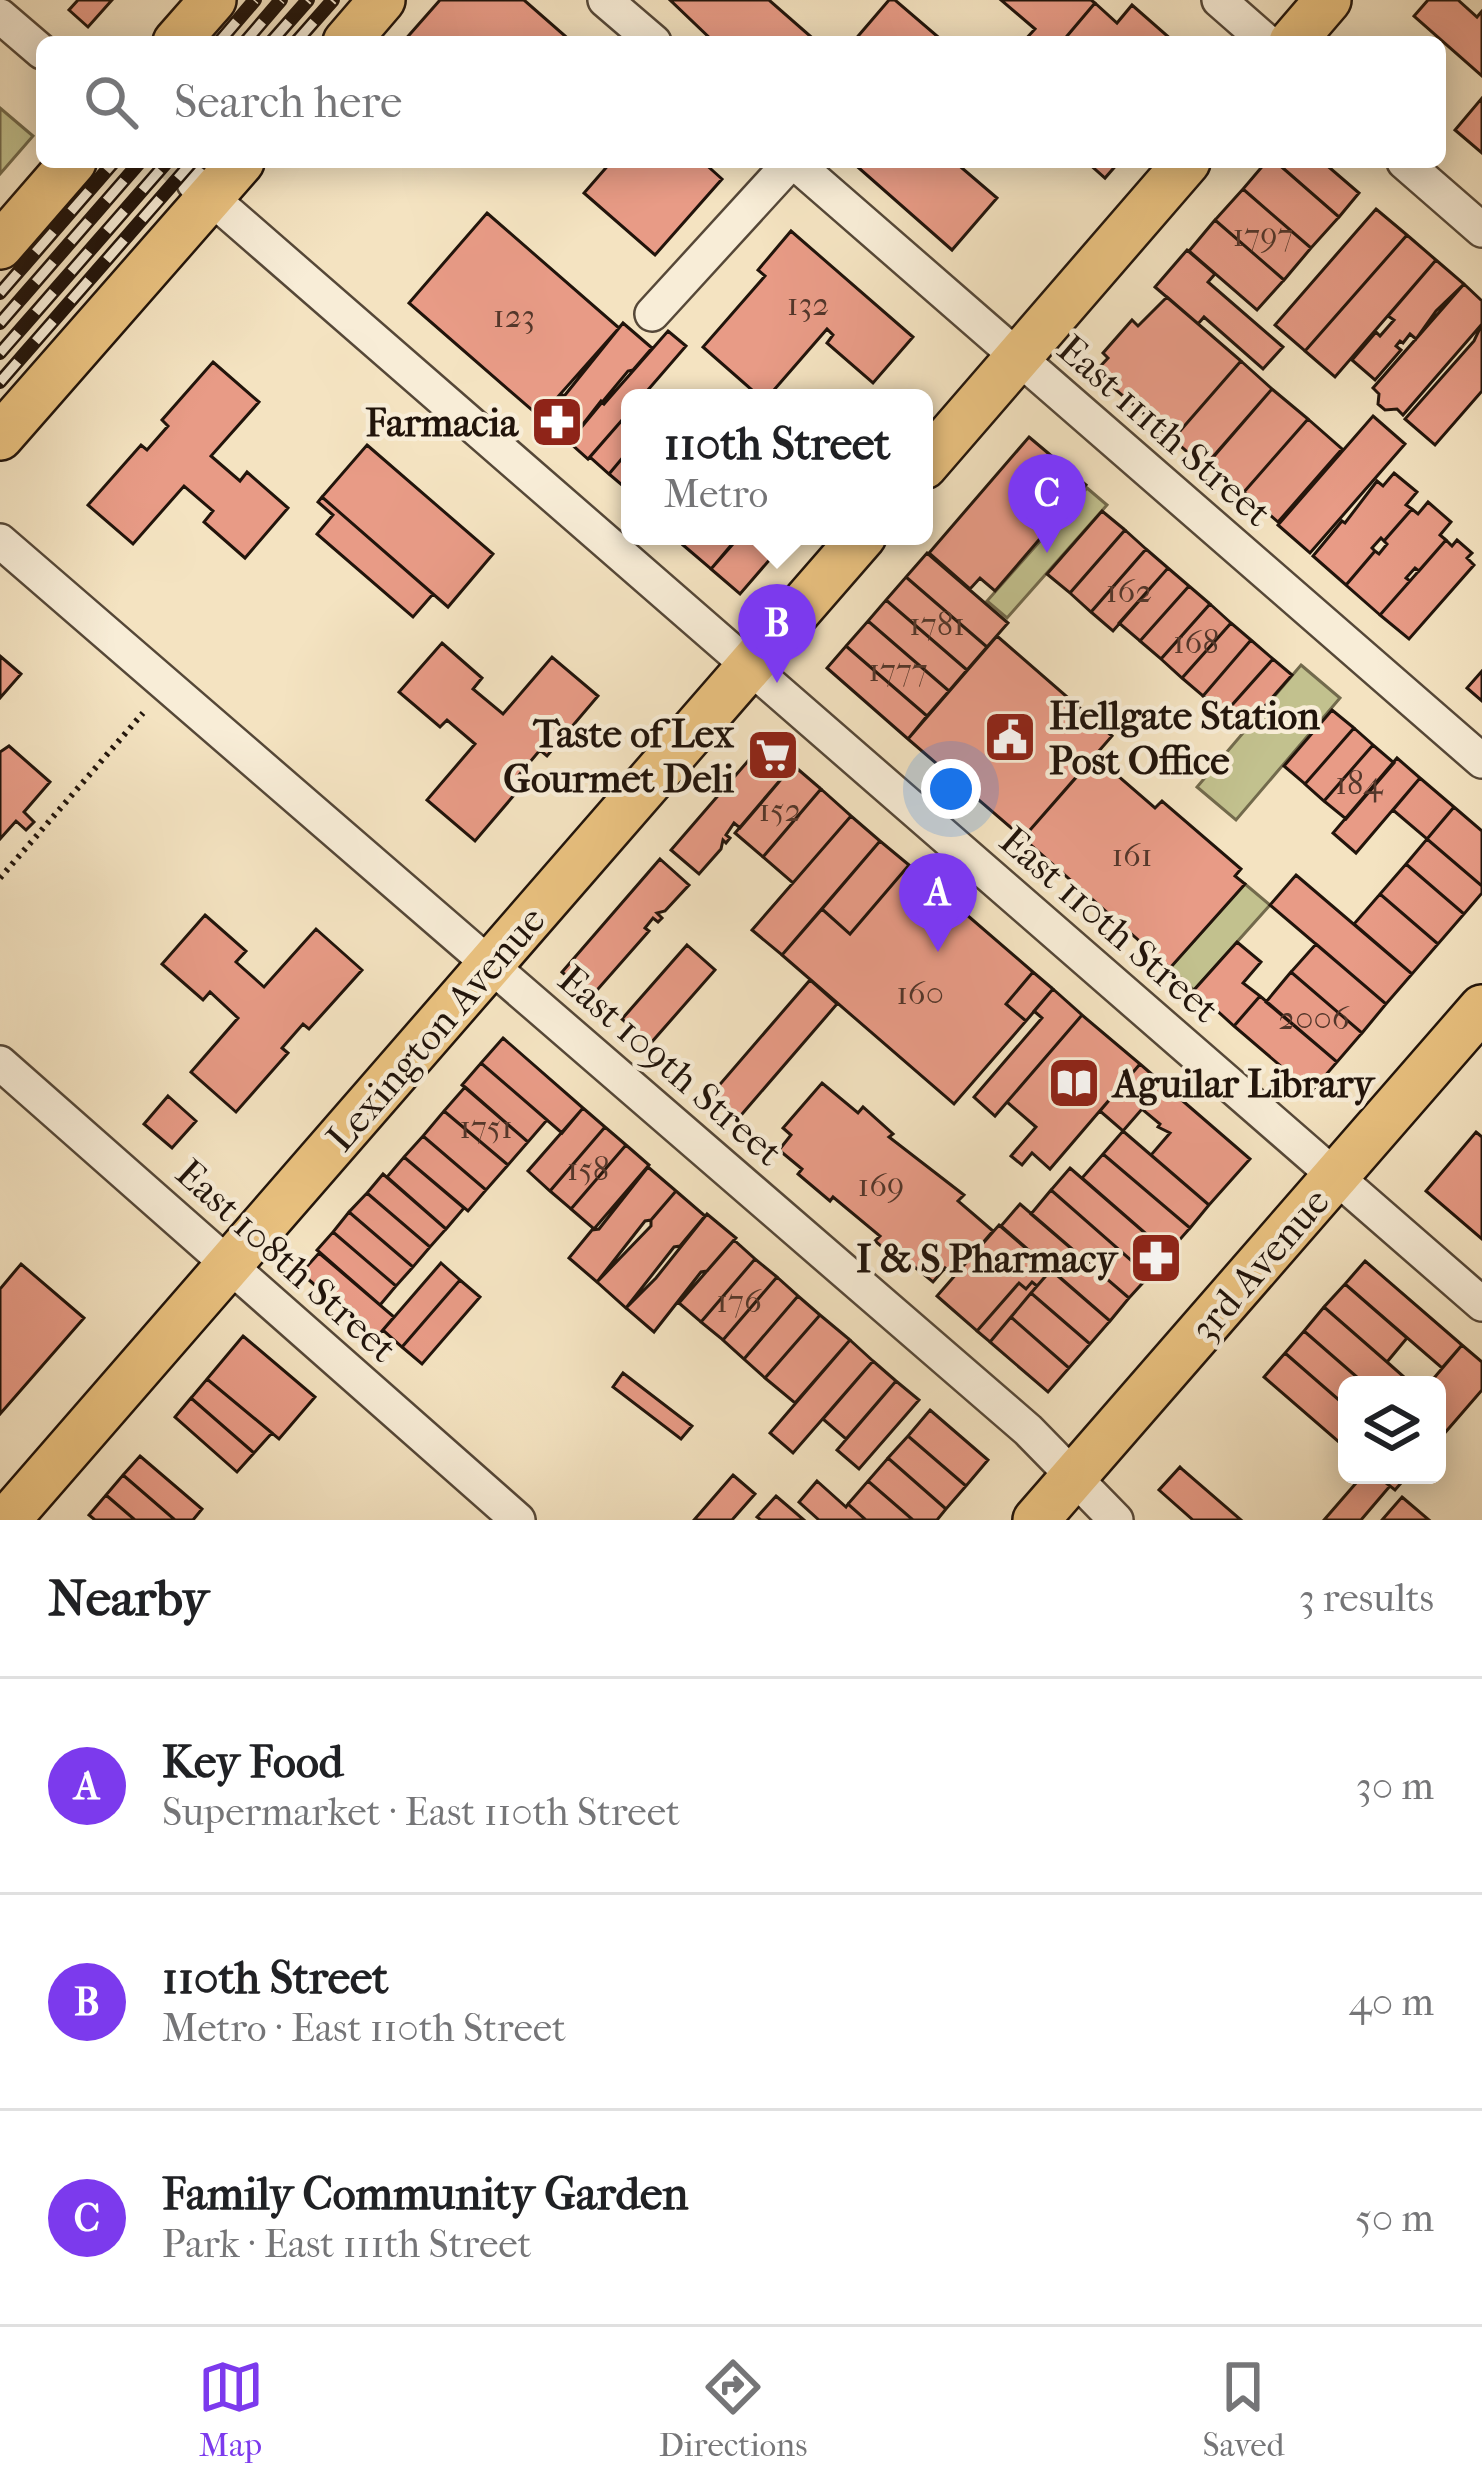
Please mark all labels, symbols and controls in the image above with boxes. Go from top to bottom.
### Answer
search box [36,36,1446,168]
icon: search [78,69,144,135]
text: Search here [174,76,402,129]
house number: 1797 [1233,216,1293,255]
house number: 132 [787,285,829,324]
house number: 123 [493,297,535,336]
street label: East 111th Street [1048,326,1280,536]
popup [621,389,933,545]
pharmacy icon: Farmacia [529,394,585,450]
place label: Farmacia [365,400,519,446]
text: 110th Street [664,418,890,471]
pin: C [1008,454,1086,553]
text: Metro [664,471,768,517]
house number: 162 [1106,572,1152,611]
pin: B [738,584,816,683]
house number: 1781 [909,605,965,644]
house number: 168 [1173,623,1219,662]
house number: 1777 [868,651,928,690]
place label: Hellgate Station Post Office [1049,693,1320,784]
public building icon: Hellgate Station Post Office [982,709,1038,765]
place label: Taste of Lex Gourmet Deli [503,711,735,802]
supermarket icon: Taste of Lex Gourmet Deli [745,727,801,783]
your location [921,759,981,819]
house number: 184 [1335,764,1384,803]
house number: 152 [759,791,801,830]
street label: East 110th Street [991,817,1228,1032]
house number: 161 [1111,836,1153,875]
pin: A [899,853,977,952]
street label: Lexington Avenue [317,897,554,1160]
street label: East 109th Street [549,956,792,1175]
house number: 160 [896,974,944,1013]
house number: 2006 [1278,999,1350,1038]
library icon: Aguilar Library [1046,1055,1102,1111]
place label: Aguilar Library [1111,1061,1376,1107]
house number: 1751 [459,1108,513,1147]
street label: East 108th Street [167,1150,406,1372]
house number: 158 [567,1150,609,1189]
house number: 169 [858,1166,904,1205]
street label: 3rd Avenue [1181,1179,1339,1351]
pharmacy icon: I & S Pharmacy [1128,1230,1184,1286]
place label: I & S Pharmacy [856,1236,1119,1282]
house number: 176 [716,1282,762,1321]
map controls [1338,1376,1446,1484]
button: layers [1338,1376,1446,1484]
text: Nearby [48,1568,209,1628]
text: 3 results [1299,1575,1434,1621]
text: Key Food [162,1736,343,1789]
text: A [74,1763,100,1809]
text: 30 m [1356,1763,1434,1809]
text: Supermarket · East 110th Street [162,1789,680,1835]
text: 110th Street [162,1952,388,2005]
text: B [74,1979,100,2025]
text: 40 m [1349,1979,1434,2025]
text: Metro · East 110th Street [162,2005,566,2051]
text: Family Community Garden [162,2168,688,2221]
text: C [74,2195,100,2241]
text: 50 m [1355,2195,1434,2241]
text: Park · East 111th Street [162,2221,532,2267]
tab: Map [198,2354,264,2465]
tab: Directions [659,2354,807,2465]
tab: Saved [1203,2354,1284,2465]

